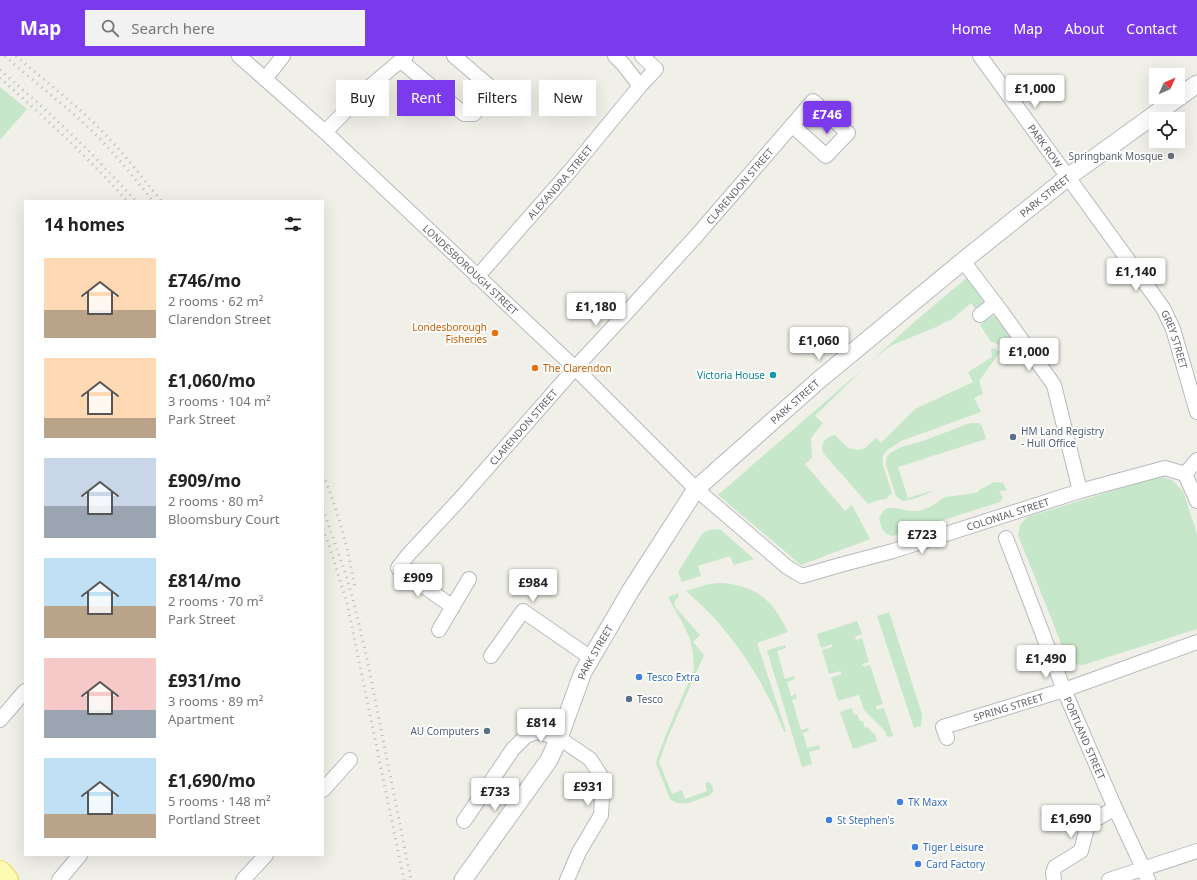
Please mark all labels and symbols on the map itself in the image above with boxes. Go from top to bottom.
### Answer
north arrow [1149,68,1185,104]
pin: £1,000 [1002,75,1068,109]
pin: £746 [803,101,851,135]
street label: PARK ROW [1025,121,1066,171]
street label: ALEXANDRA STREET [524,142,596,222]
street label: CLARENDON STREET [703,144,777,227]
place label: Springbank Mosque [1069,149,1163,163]
marker: Springbank Mosque [1166,151,1176,161]
street label: PARK STREET [1017,171,1073,220]
street label: LONDESBOROUGH STREET [420,221,521,318]
pin: £1,140 [1103,258,1169,292]
pin: £1,180 [563,293,629,327]
street label: GREY STREET [1158,308,1191,371]
place label: Londesborough Fisheries [412,320,487,346]
pin: £1,060 [786,327,852,361]
marker: Londesborough Fisheries [490,328,500,338]
pin: £1,000 [996,338,1062,372]
place label: The Clarendon [543,361,612,375]
marker: The Clarendon [530,363,540,373]
place label: Victoria House [697,368,765,382]
marker: Victoria House [768,370,778,380]
street label: PARK STREET [767,376,822,427]
street label: CLARENDON STREET [486,386,561,468]
place label: HM Land Registry - Hull Office [1021,424,1105,450]
marker: HM Land Registry - Hull Office [1008,432,1018,442]
street label: COLONIAL STREET [965,494,1051,534]
pin: £723 [898,521,946,555]
pin: £909 [394,564,442,598]
pin: £984 [509,569,557,603]
street label: PARK STREET [574,622,616,681]
pin: £1,490 [1013,645,1079,679]
place label: Tesco Extra [647,670,700,684]
marker: Tesco Extra [634,672,644,682]
street label: SPRING STREET [972,690,1046,724]
place label: Tesco [637,692,663,706]
marker: Tesco [624,694,634,704]
street label: PORTLAND STREET [1061,694,1109,782]
pin: £814 [517,709,565,743]
place label: AU Computers [410,724,479,738]
marker: AU Computers [482,726,492,736]
pin: £931 [564,773,612,807]
pin: £733 [471,778,519,812]
place label: TK Maxx [908,795,948,809]
marker: TK Maxx [895,797,905,807]
pin: £1,690 [1038,805,1104,839]
place label: St Stephen's [837,813,894,827]
marker: St Stephen's [824,815,834,825]
place label: Tiger Leisure [923,840,984,854]
marker: Tiger Leisure [910,842,920,852]
place label: Card Factory [926,857,986,871]
marker: Card Factory [913,859,923,869]

